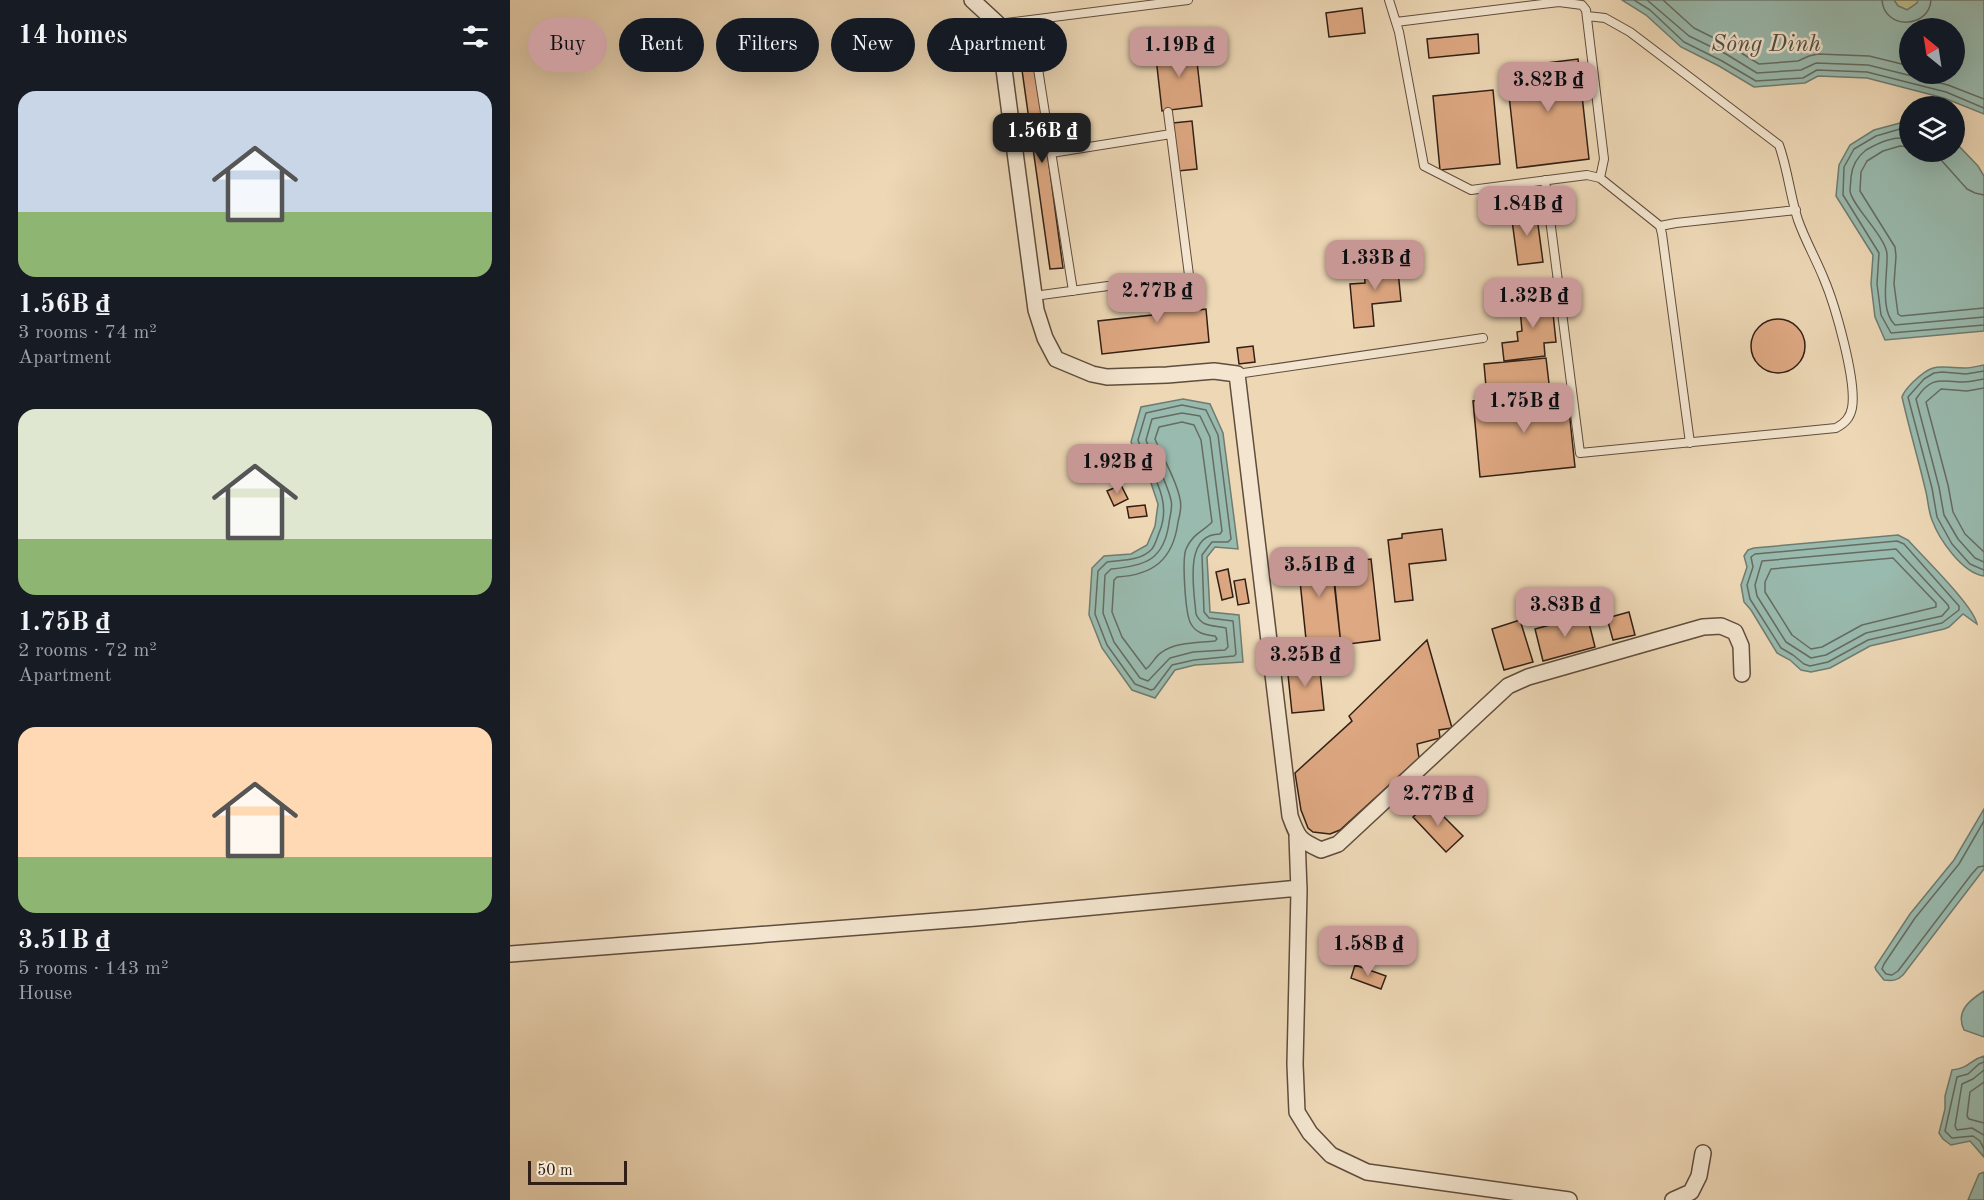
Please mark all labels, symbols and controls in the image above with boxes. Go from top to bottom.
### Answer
chip: Buy [528,18,607,72]
chip: Rent [619,18,704,72]
chip: Filters [716,18,819,72]
chip: New [831,18,915,72]
chip: Apartment [927,18,1067,72]
north arrow [1899,18,1965,84]
map controls [1899,18,1965,162]
icon: filters [459,20,492,53]
text: 14 homes [18,23,127,49]
pin: 1.19B ₫ [1124,27,1234,78]
water label: Sông Dinh [1711,33,1821,57]
text: 1.19B ₫ [1144,36,1214,56]
pin: 3.82B ₫ [1493,62,1603,113]
text: 3.82B ₫ [1513,71,1583,91]
button: layers [1899,96,1965,162]
pin: 1.56B ₫ [987,113,1097,164]
text: 1.56B ₫ [1007,122,1077,142]
icon: home [201,130,309,238]
pin: 1.84B ₫ [1472,186,1582,237]
text: 1.84B ₫ [1492,195,1562,215]
pin: 1.33B ₫ [1320,240,1430,291]
text: 1.33B ₫ [1340,249,1410,269]
pin: 2.77B ₫ [1102,273,1212,324]
pin: 1.32B ₫ [1478,278,1588,329]
text: 2.77B ₫ [1122,282,1192,302]
text: 1.32B ₫ [1498,287,1568,307]
text: 1.56B ₫ [18,292,110,318]
text: 3 rooms · 74 m² [18,323,157,343]
text: Apartment [18,348,112,368]
pin: 1.75B ₫ [1469,383,1579,434]
text: 1.75B ₫ [1489,392,1559,412]
pin: 1.92B ₫ [1062,444,1172,495]
icon: home [201,448,309,556]
text: 1.92B ₫ [1082,453,1152,473]
pin: 3.51B ₫ [1264,547,1374,598]
text: 3.51B ₫ [1284,556,1354,576]
pin: 3.83B ₫ [1510,587,1620,638]
text: 3.83B ₫ [1530,596,1600,616]
text: 1.75B ₫ [18,610,110,636]
pin: 3.25B ₫ [1250,637,1360,688]
text: 2 rooms · 72 m² [18,641,157,661]
text: 3.25B ₫ [1270,646,1340,666]
text: Apartment [18,666,112,686]
icon: home [201,766,309,874]
pin: 2.77B ₫ [1383,776,1493,827]
text: 2.77B ₫ [1403,785,1473,805]
pin: 1.58B ₫ [1313,926,1423,977]
text: 3.51B ₫ [18,928,110,954]
text: 1.58B ₫ [1333,935,1403,955]
text: 5 rooms · 143 m² [18,959,168,979]
text: House [18,984,72,1004]
scale bar [528,1158,627,1186]
text: 50 m [537,1163,573,1179]

